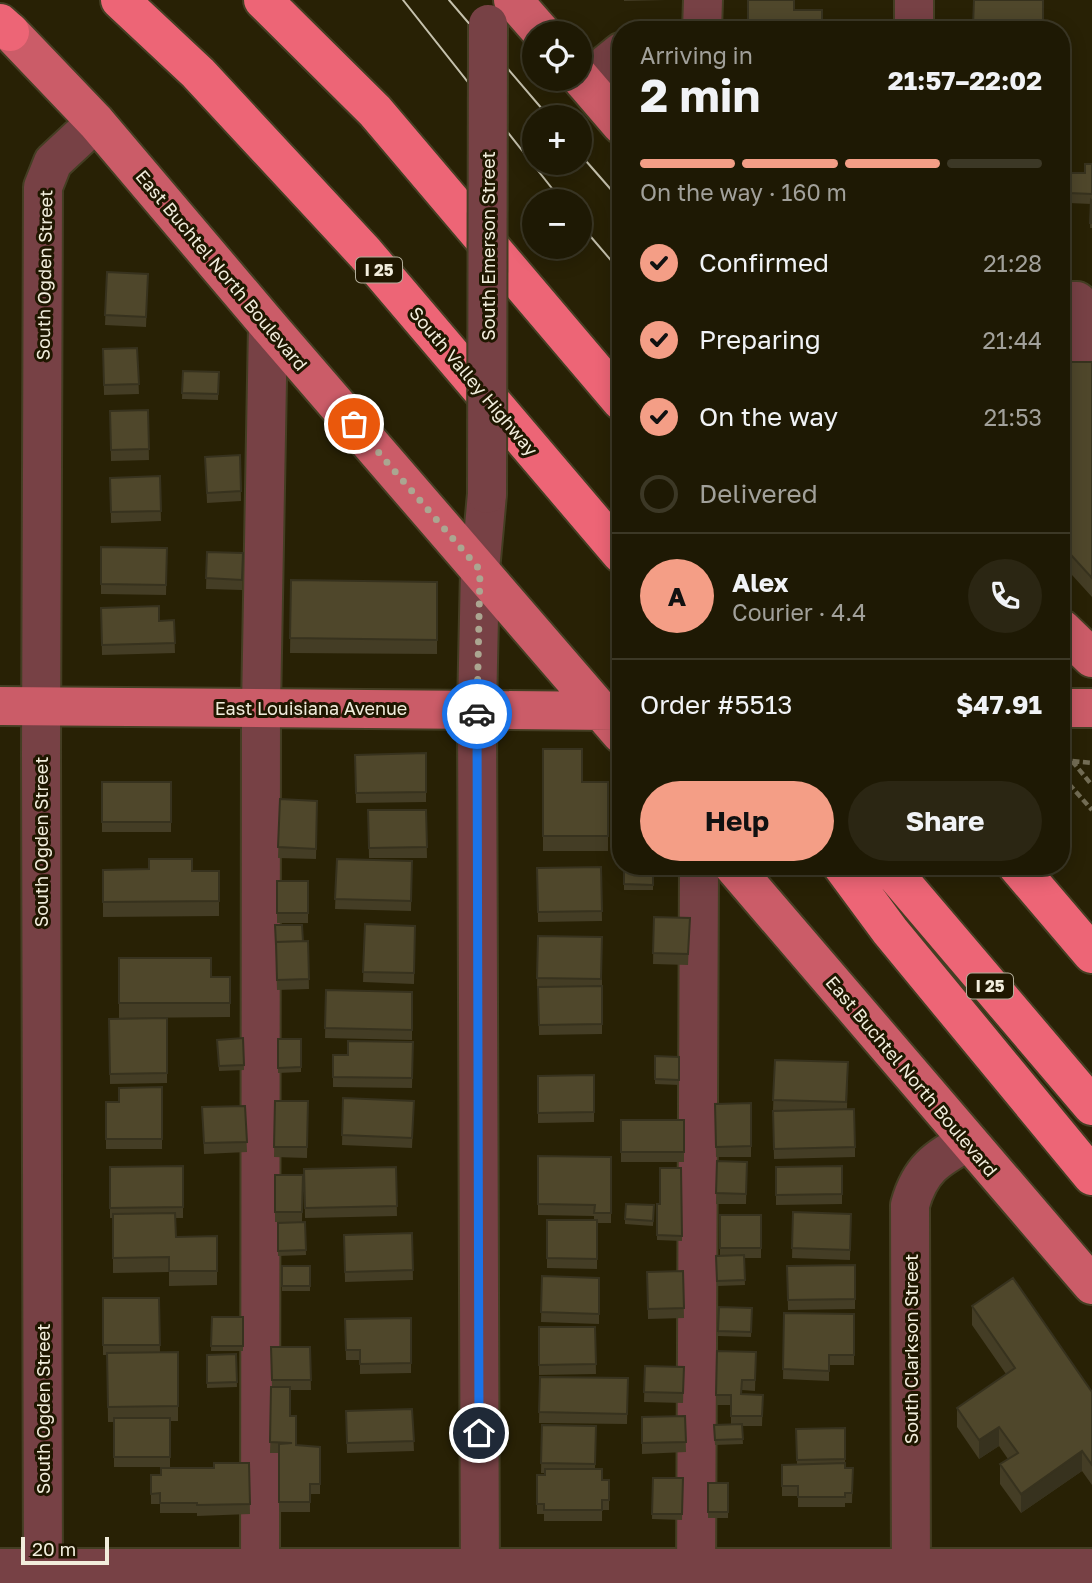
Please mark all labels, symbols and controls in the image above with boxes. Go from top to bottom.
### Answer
map controls [522,21,592,259]
button: locate [522,21,592,91]
text: Arriving in [640,41,753,69]
text: 21:57–22:02 [888,65,1042,96]
text: 2 min [640,67,760,122]
button: + [522,105,592,175]
street label: South Emerson Street [477,151,499,341]
street label: East Buchtel North Boulevard [131,165,313,375]
text: On the way · 160 m [640,178,847,206]
street label: South Ogden Street [32,189,56,361]
button: − [522,189,592,259]
icon: check [640,244,678,282]
text: Confirmed [699,247,829,278]
text: 21:28 [983,249,1042,277]
road number: I 25 [356,258,402,282]
street label: South Valley Highway [405,302,543,460]
icon: check [640,321,678,359]
text: Preparing [699,324,821,355]
text: 21:44 [983,326,1042,354]
pin [324,394,384,454]
icon: check [640,398,678,436]
text: On the way [699,401,838,432]
text: 21:53 [984,403,1042,431]
icon: bag [335,405,373,443]
text: Delivered [699,478,818,509]
button: phone [968,559,1042,633]
text: Alex [732,567,789,598]
text: A [668,581,686,612]
text: Courier · 4.4 [732,598,866,626]
courier [442,679,512,749]
text: Order #5513 [640,689,793,720]
text: $47.91 [956,689,1042,720]
icon: car [458,695,496,733]
street label: East Louisiana Avenue [215,697,407,719]
street label: South Ogden Street [30,757,52,927]
button: Help [640,781,834,861]
button: Share [848,781,1042,861]
street label: East Buchtel North Boulevard [821,971,1003,1181]
road number: I 25 [967,974,1013,998]
street label: South Clarkson Street [900,1254,922,1444]
street label: South Ogden Street [32,1324,54,1494]
pin [449,1403,509,1463]
icon: home [460,1414,498,1452]
scale bar [21,1534,108,1566]
text: 20 m [32,1537,76,1560]

